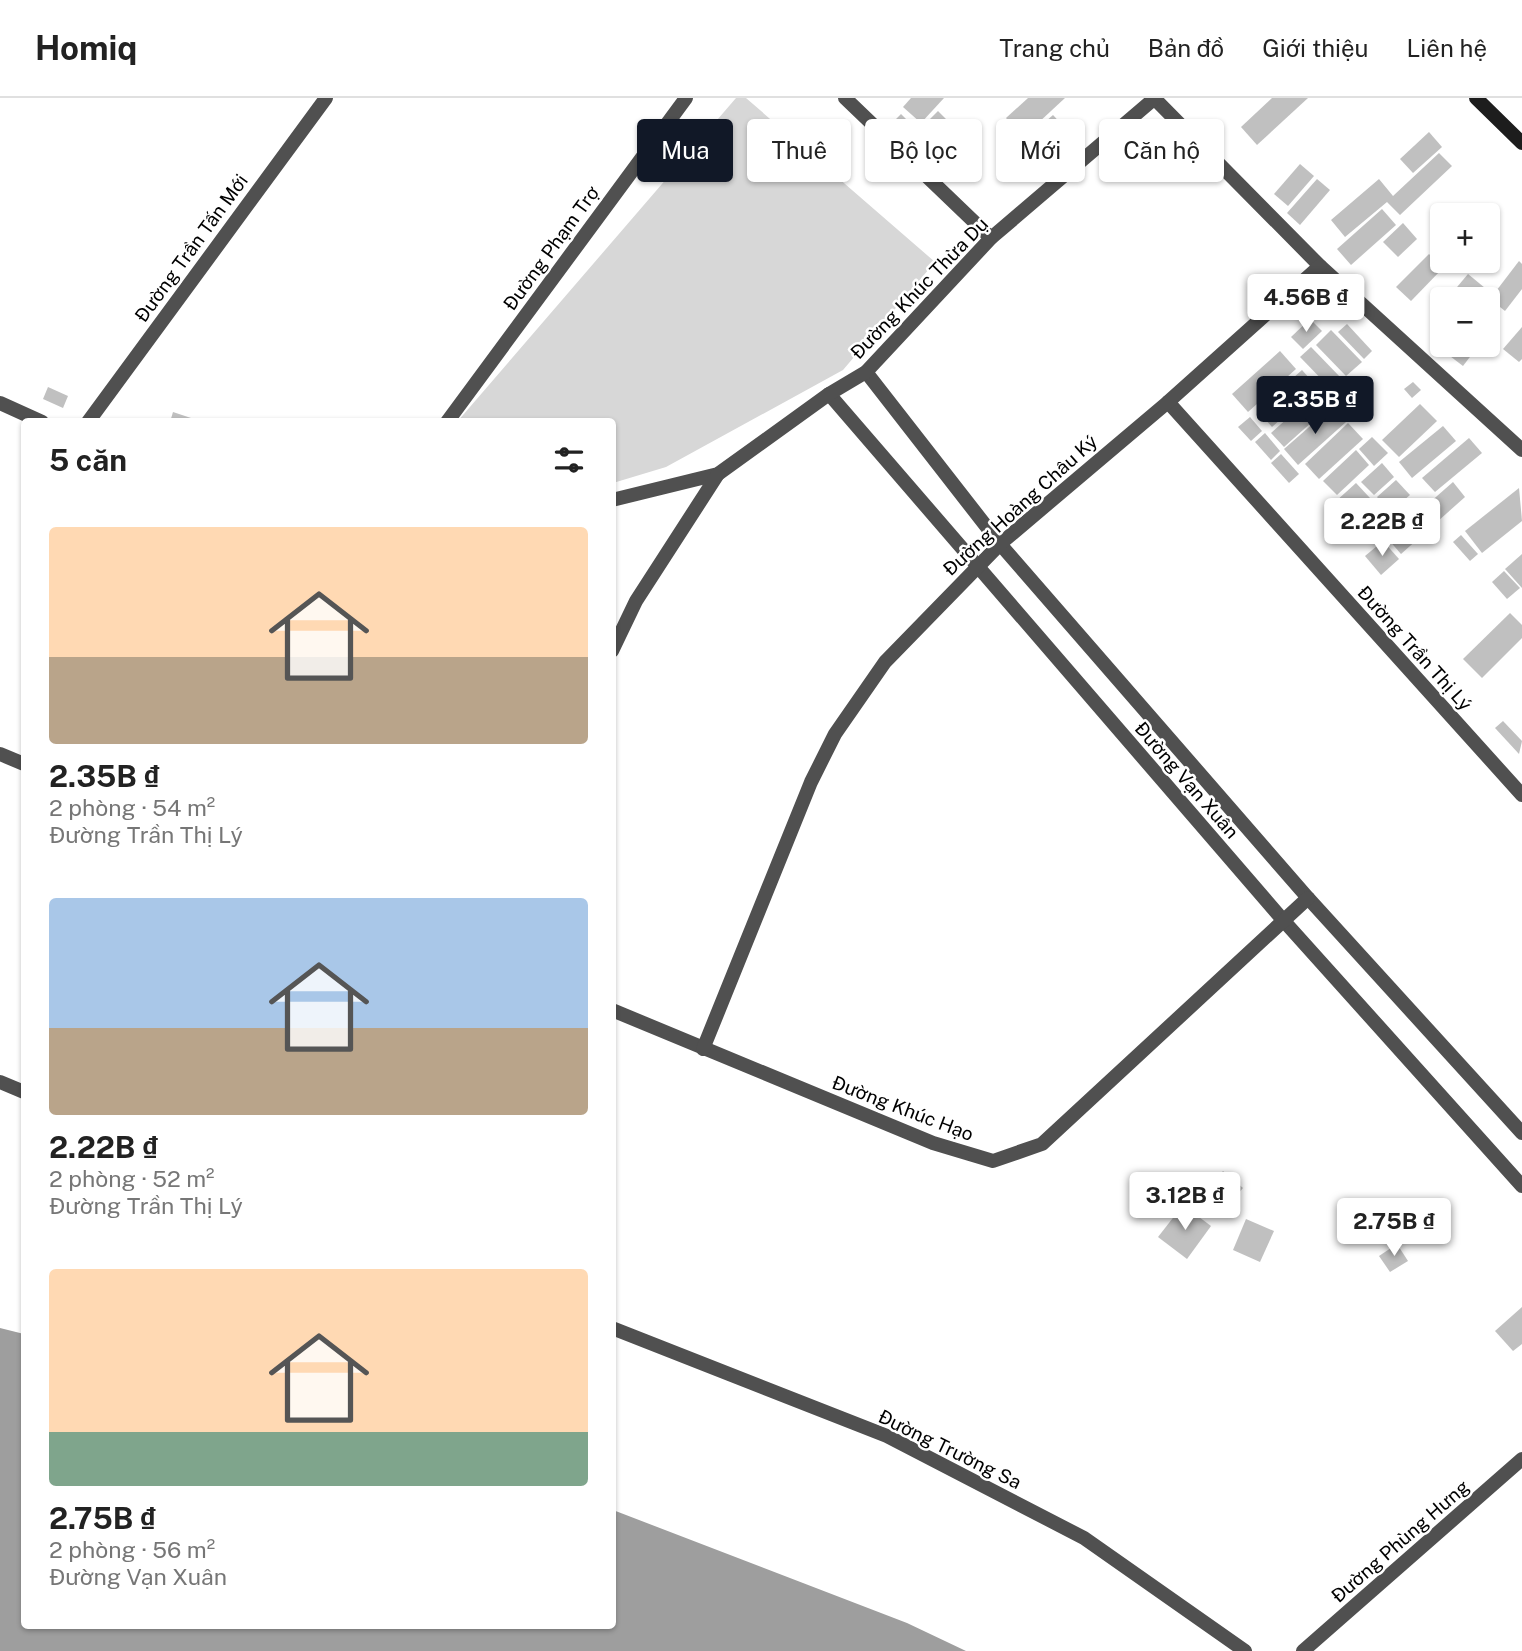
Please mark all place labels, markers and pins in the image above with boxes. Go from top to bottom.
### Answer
pin: 4.56B ₫ [1241,274,1371,334]
pin: 2.35B ₫ [1250,376,1380,436]
pin: 2.22B ₫ [1317,498,1447,558]
pin: 3.12B ₫ [1120,1172,1250,1232]
pin: 2.75B ₫ [1329,1198,1459,1258]

